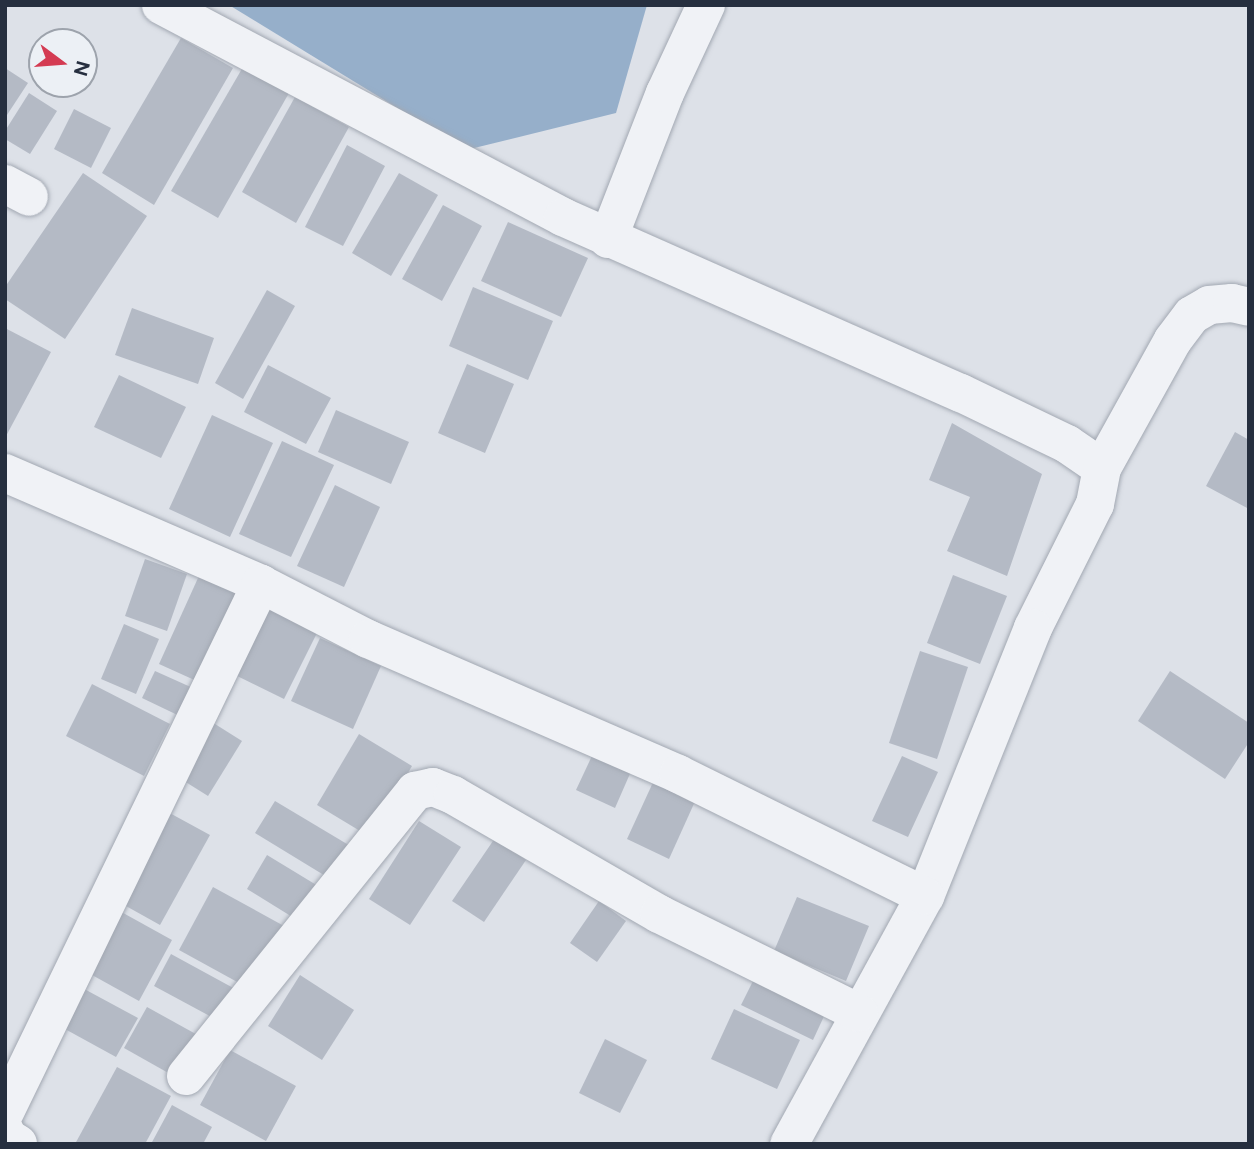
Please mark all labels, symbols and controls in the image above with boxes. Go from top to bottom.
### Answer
north arrow [28,28,98,98]
text: N [69,58,95,79]

